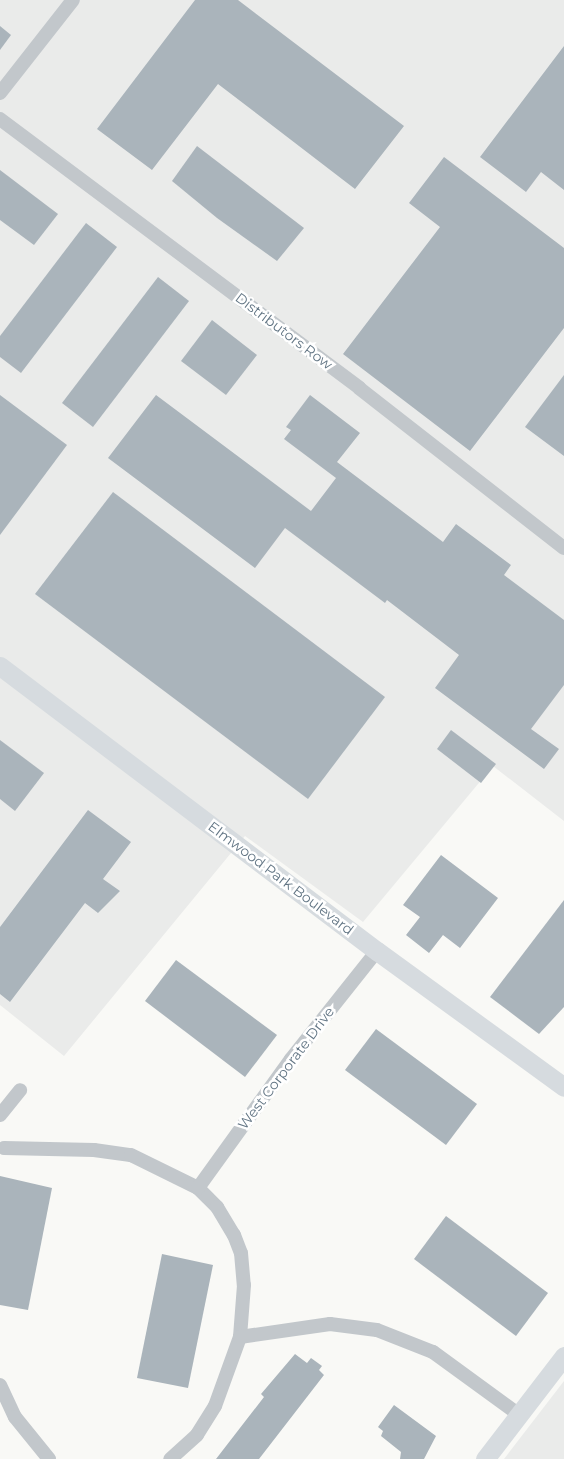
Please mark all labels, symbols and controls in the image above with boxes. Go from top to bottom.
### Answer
street label: Distributors Row [232,289,336,373]
street label: Elmwood Park Boulevard [205,818,357,938]
street label: West Corporate Drive [234,1003,338,1133]

